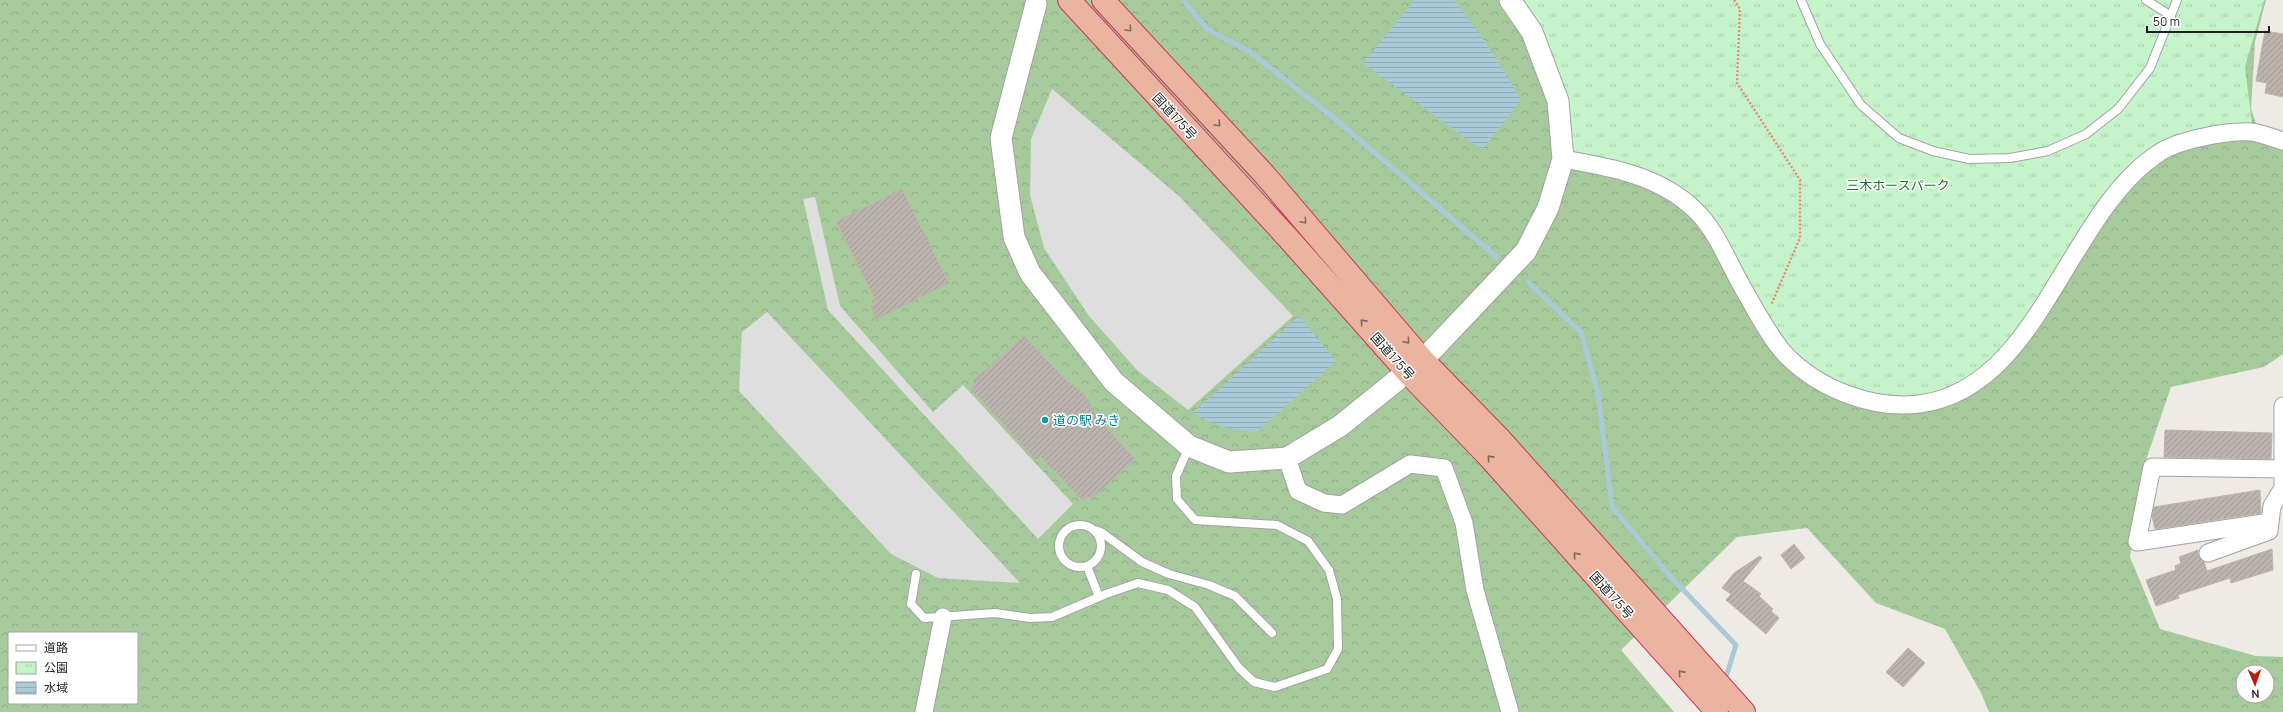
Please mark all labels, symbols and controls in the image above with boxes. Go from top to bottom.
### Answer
scale bar [2147,8,2269,34]
text: 50 m [2153,13,2180,30]
one-way arrow [1125,24,1132,32]
street label: 国道175号 [1149,89,1201,143]
one-way arrow [1213,119,1220,127]
park label: 三木ホースパーク [1846,176,1950,194]
one-way arrow [1300,217,1307,224]
one-way arrow [1360,319,1368,327]
street label: 国道175号 [1367,328,1419,384]
one-way arrow [1402,337,1409,344]
place label: 道の駅 みき [1053,411,1121,429]
marker: 道の駅 みき [1040,415,1050,425]
one-way arrow [1487,455,1494,463]
one-way arrow [1574,552,1581,560]
street label: 国道175号 [1586,567,1638,623]
legend [8,632,138,704]
text: 道路 [44,639,68,656]
text: 公園 [44,659,68,676]
north arrow [2235,664,2275,704]
one-way arrow [1679,670,1686,678]
text: 水域 [44,679,68,696]
text: N [2251,687,2260,702]

